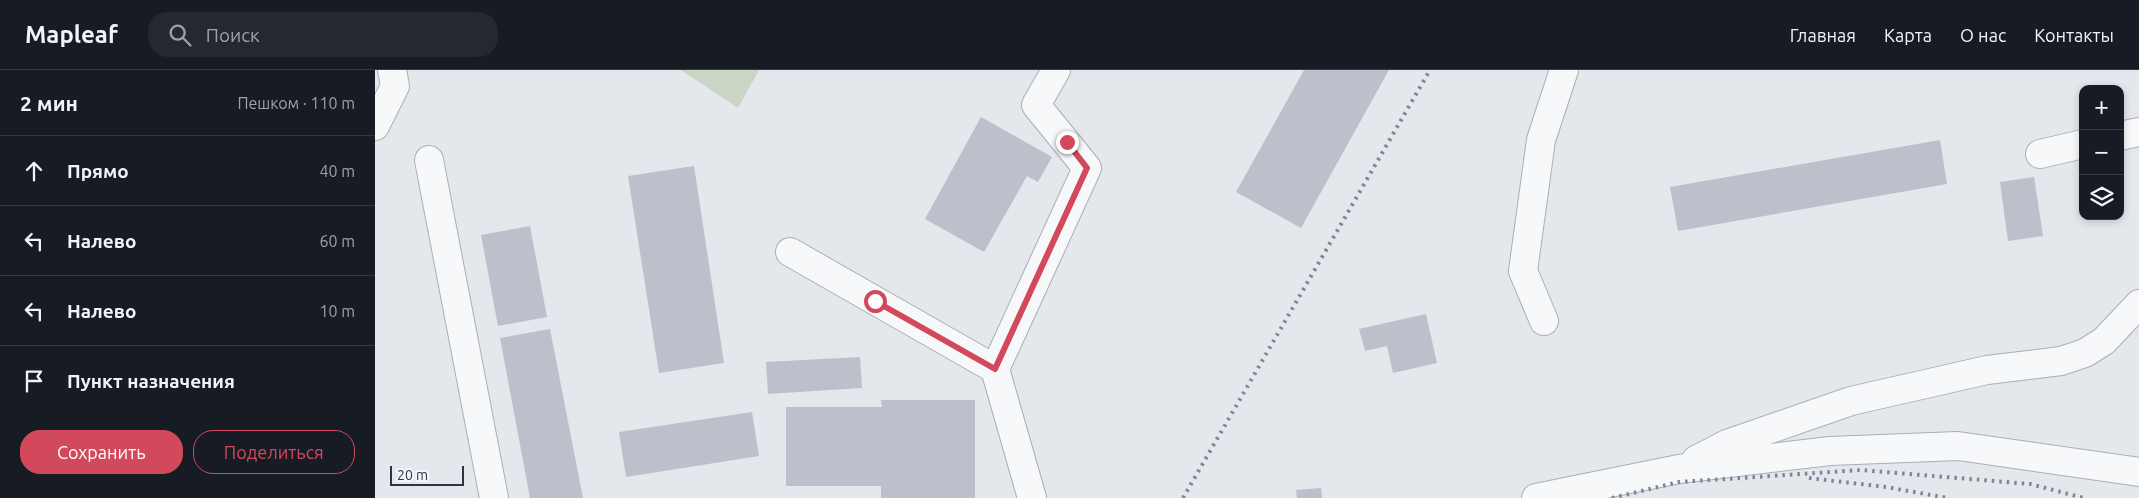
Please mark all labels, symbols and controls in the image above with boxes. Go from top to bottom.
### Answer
search box [148,12,498,57]
text: Mapleaf [25,21,118,48]
icon: search [166,21,194,49]
text: Поиск [206,24,260,46]
text: Главная [1790,25,1856,45]
text: Карта [1884,25,1932,45]
text: О нас [1960,25,2006,45]
text: Контакты [2034,25,2114,45]
map controls [2079,85,2124,220]
button: + [2079,85,2124,130]
text: 2 мин [20,91,78,115]
text: Пешком · 110 m [237,94,355,112]
button: − [2079,130,2124,175]
route end [1056,131,1079,154]
icon: ahead [20,157,48,185]
text: Прямо [67,160,129,182]
text: 40 m [319,162,355,180]
button: layers [2079,175,2124,220]
icon: left [20,227,48,255]
text: Налево [67,230,136,252]
text: 60 m [319,232,355,250]
route start [864,290,887,313]
icon: left [20,297,48,325]
text: Налево [67,300,136,322]
text: 10 m [319,302,355,320]
icon: arrive [20,367,48,395]
text: Пункт назначения [67,370,235,392]
button: Сохранить [20,430,183,474]
button: Поделиться [193,430,355,474]
scale bar [390,463,464,486]
text: 20 m [397,467,428,483]

